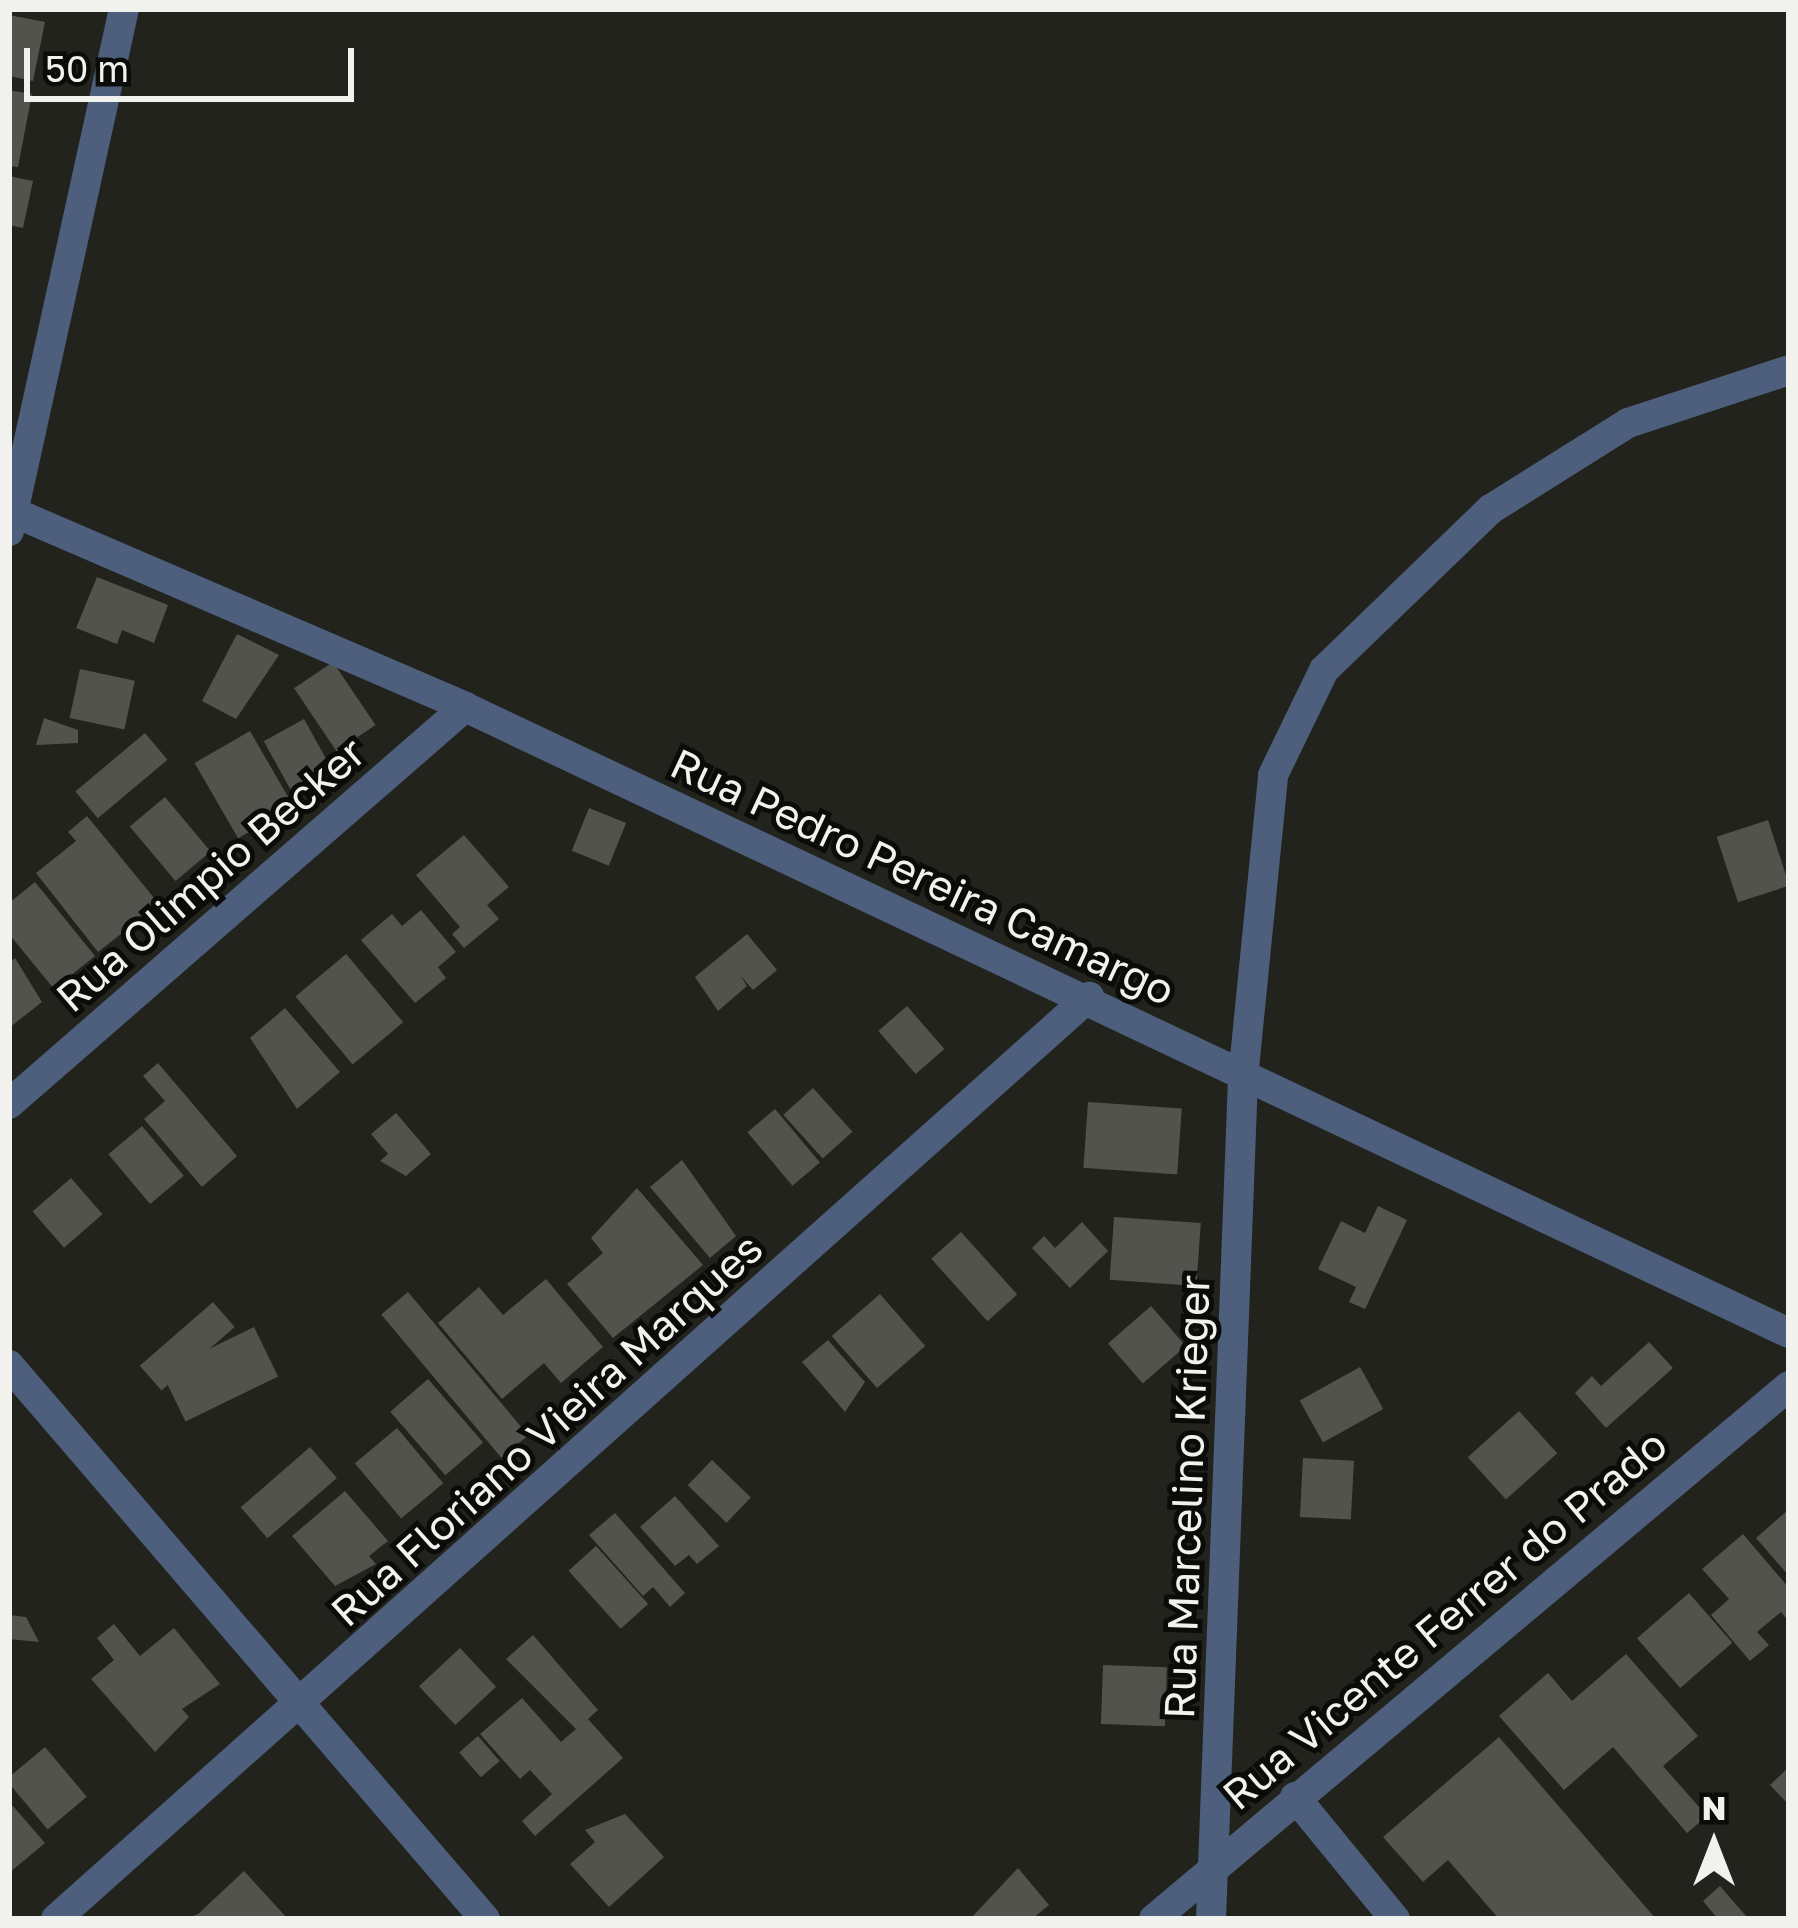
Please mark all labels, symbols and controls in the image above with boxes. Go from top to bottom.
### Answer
scale bar [30,24,360,98]
text: 50 m [45,47,129,90]
street label: Rua Olimpio Becker [46,726,374,1022]
street label: Rua Pedro Pereira Camargo [663,737,1183,1015]
street label: Rua Floriano Vieira Marques [320,1222,772,1636]
street label: Rua Marcelino Krieger [1153,1274,1219,1720]
street label: Rua Vicente Ferrer do Prado [1212,1419,1676,1819]
north arrow [1654,1784,1774,1904]
text: N [1701,1788,1727,1827]

